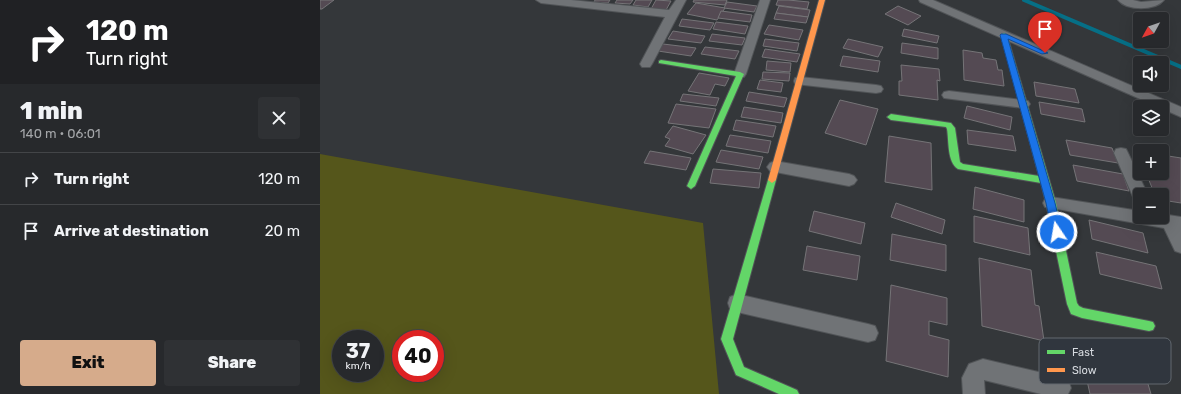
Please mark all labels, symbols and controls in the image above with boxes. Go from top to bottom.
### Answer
pin [1028,12,1062,53]
north arrow [1133,12,1169,48]
map controls [1133,12,1169,224]
text: 120 m [86,14,169,47]
icon: right [20,16,72,68]
icon: arrive [1034,18,1056,40]
text: Turn right [86,48,168,70]
button: sound [1133,56,1169,92]
text: 1 min [20,97,83,125]
button: close [258,97,300,139]
button: layers [1133,100,1169,136]
text: 140 m · 06:01 [20,126,101,141]
button: + [1133,144,1169,180]
icon: right [20,168,42,190]
text: Turn right [54,170,129,188]
text: 120 m [258,170,300,188]
button: − [1133,188,1169,224]
position arrow [1036,211,1078,253]
icon: arrive [20,220,42,242]
text: Arrive at destination [54,222,209,240]
text: 20 m [265,222,300,240]
speed limit sign: 40 [392,330,444,382]
legend [1039,338,1171,384]
text: 37 [346,339,370,363]
button: Exit [20,340,156,386]
button: Share [164,340,300,386]
text: Fast [1072,346,1095,359]
text: km/h [346,360,370,372]
text: Slow [1072,364,1097,377]

